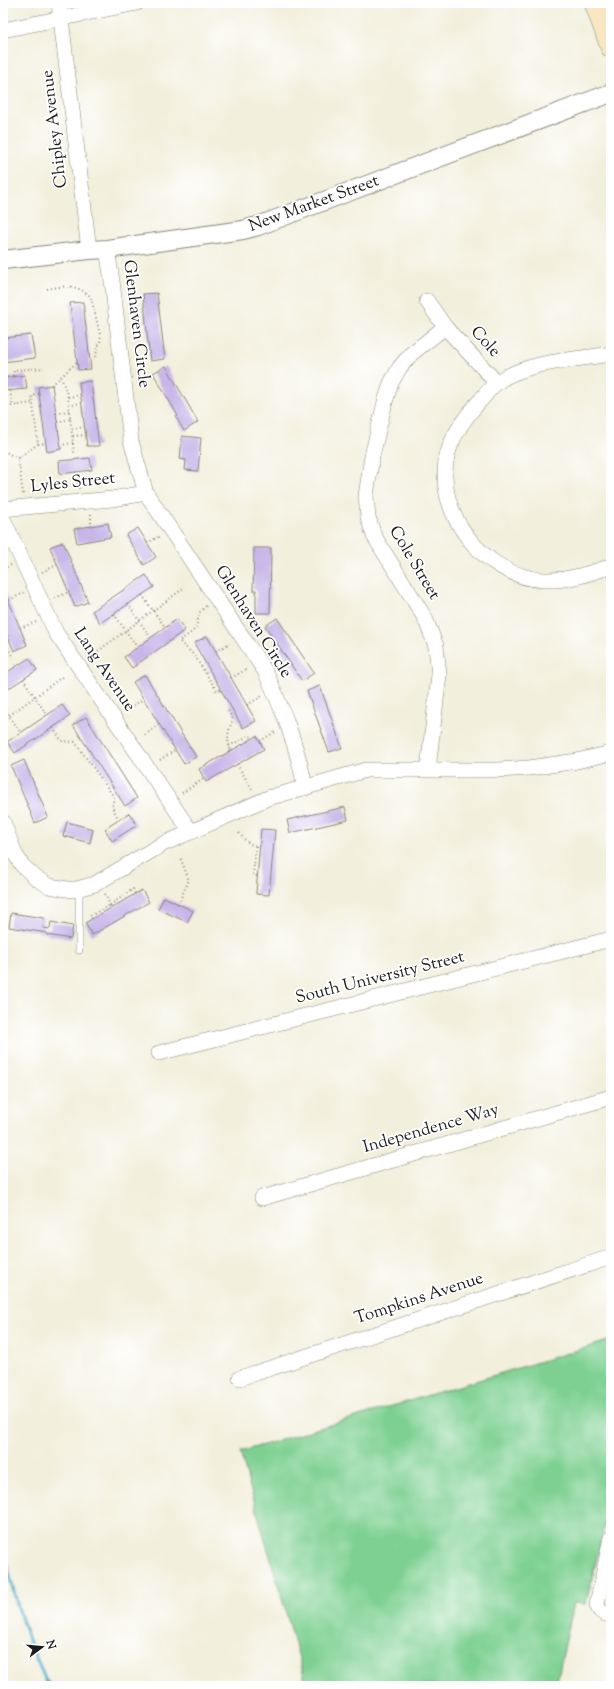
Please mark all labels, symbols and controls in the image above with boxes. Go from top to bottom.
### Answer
street label: Chipley Avenue [36,68,74,189]
street label: New Market Street [246,169,383,239]
street label: Glenhaven Circle [116,259,156,389]
street label: Cole [464,321,506,363]
street label: Lyles Street [30,467,117,499]
street label: Cole Street [382,521,446,605]
street label: Glenhaven Circle [209,561,297,683]
street label: Lang Avenue [67,623,141,717]
street label: South University Street [293,945,467,1011]
street label: Independence Way [360,1098,502,1160]
street label: Tompkins Avenue [351,1267,487,1331]
north arrow [22,1627,62,1667]
text: N [41,1637,60,1651]

